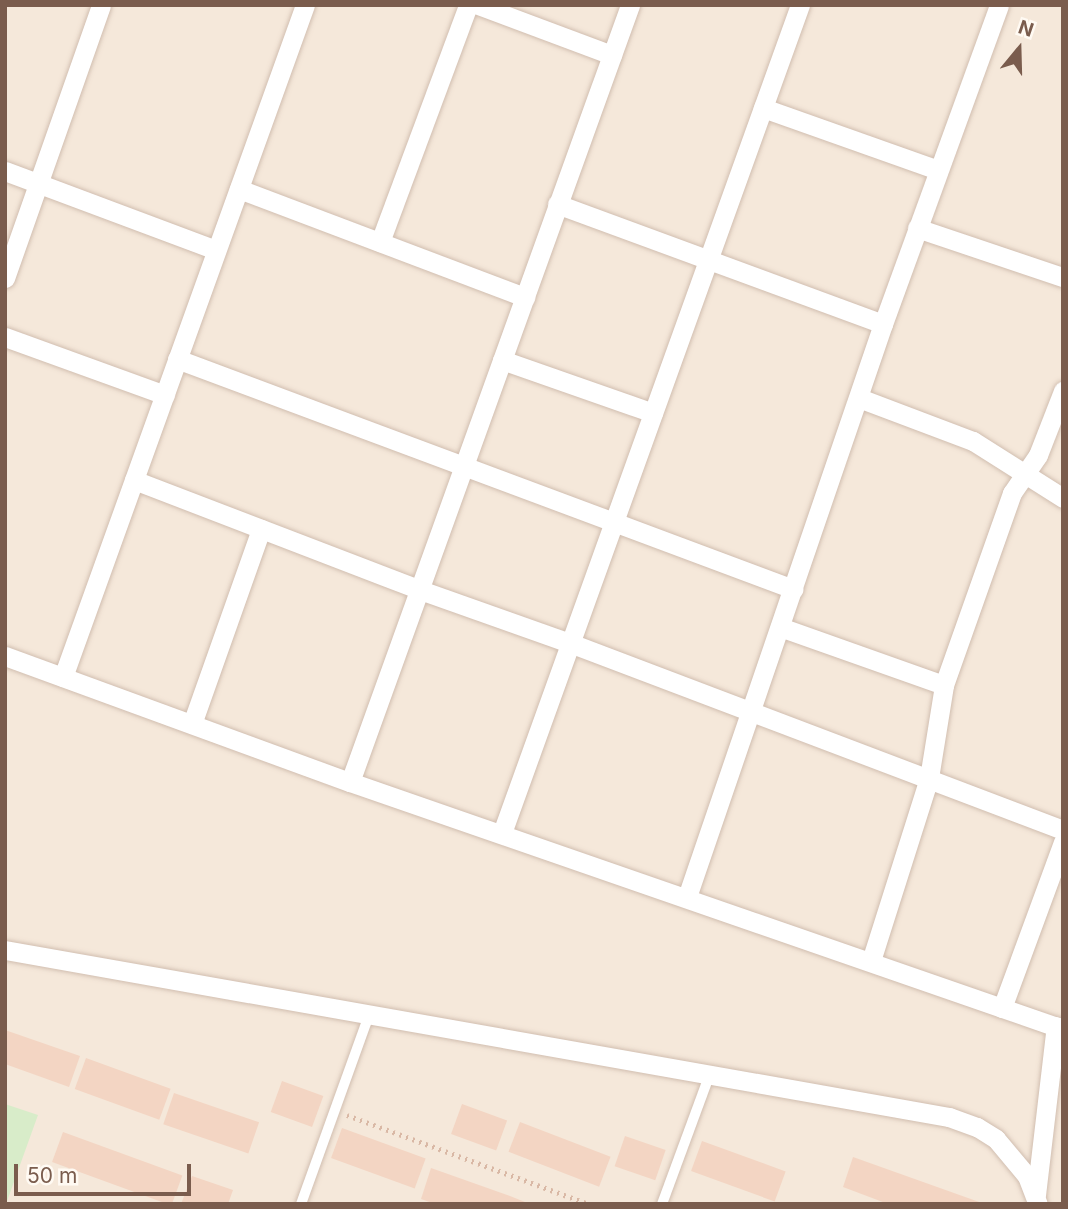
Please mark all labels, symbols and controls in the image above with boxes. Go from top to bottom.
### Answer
north arrow [984,14,1054,84]
text: N [1015,15,1037,42]
scale bar [18,1150,194,1194]
text: 50 m [27,1163,77,1188]

